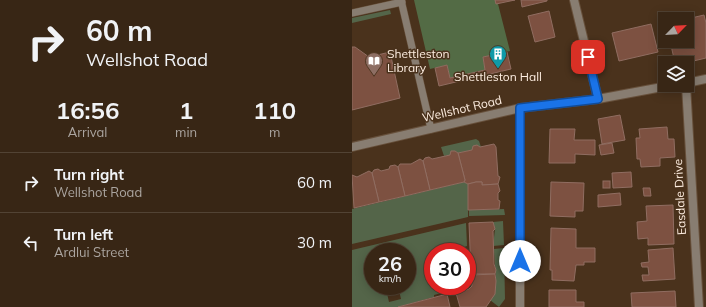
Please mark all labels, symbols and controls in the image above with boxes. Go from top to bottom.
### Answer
north arrow [658,12,694,48]
map controls [658,12,694,92]
text: 60 m [86,13,152,48]
icon: right [20,16,72,68]
pin [571,40,605,74]
building icon: Shettleston Hall [488,44,508,69]
place label: Shettleston Library [387,46,450,75]
icon: arrive [577,46,599,68]
text: Wellshot Road [86,48,208,71]
library icon: Shettleston Library [364,51,384,76]
button: layers [658,56,694,92]
place label: Shettleston Hall [454,69,542,84]
street label: Wellshot Road [421,92,503,125]
text: 16:56 [56,95,119,125]
text: 1 [179,95,193,125]
text: 110 [253,95,296,125]
text: Arrival [68,124,107,140]
text: min [175,124,197,140]
text: m [269,124,280,140]
street label: Easdale Drive [670,159,689,235]
text: Turn right [54,165,124,184]
icon: right [20,172,42,194]
text: 60 m [297,173,332,192]
text: Wellshot Road [54,184,142,200]
text: Turn left [54,225,113,244]
icon: left [20,232,42,254]
text: 30 m [297,233,332,252]
position arrow [499,240,541,282]
speed limit sign: 30 [424,243,476,295]
text: Ardlui Street [54,244,129,260]
text: 26 [378,251,402,276]
text: km/h [379,272,401,285]

